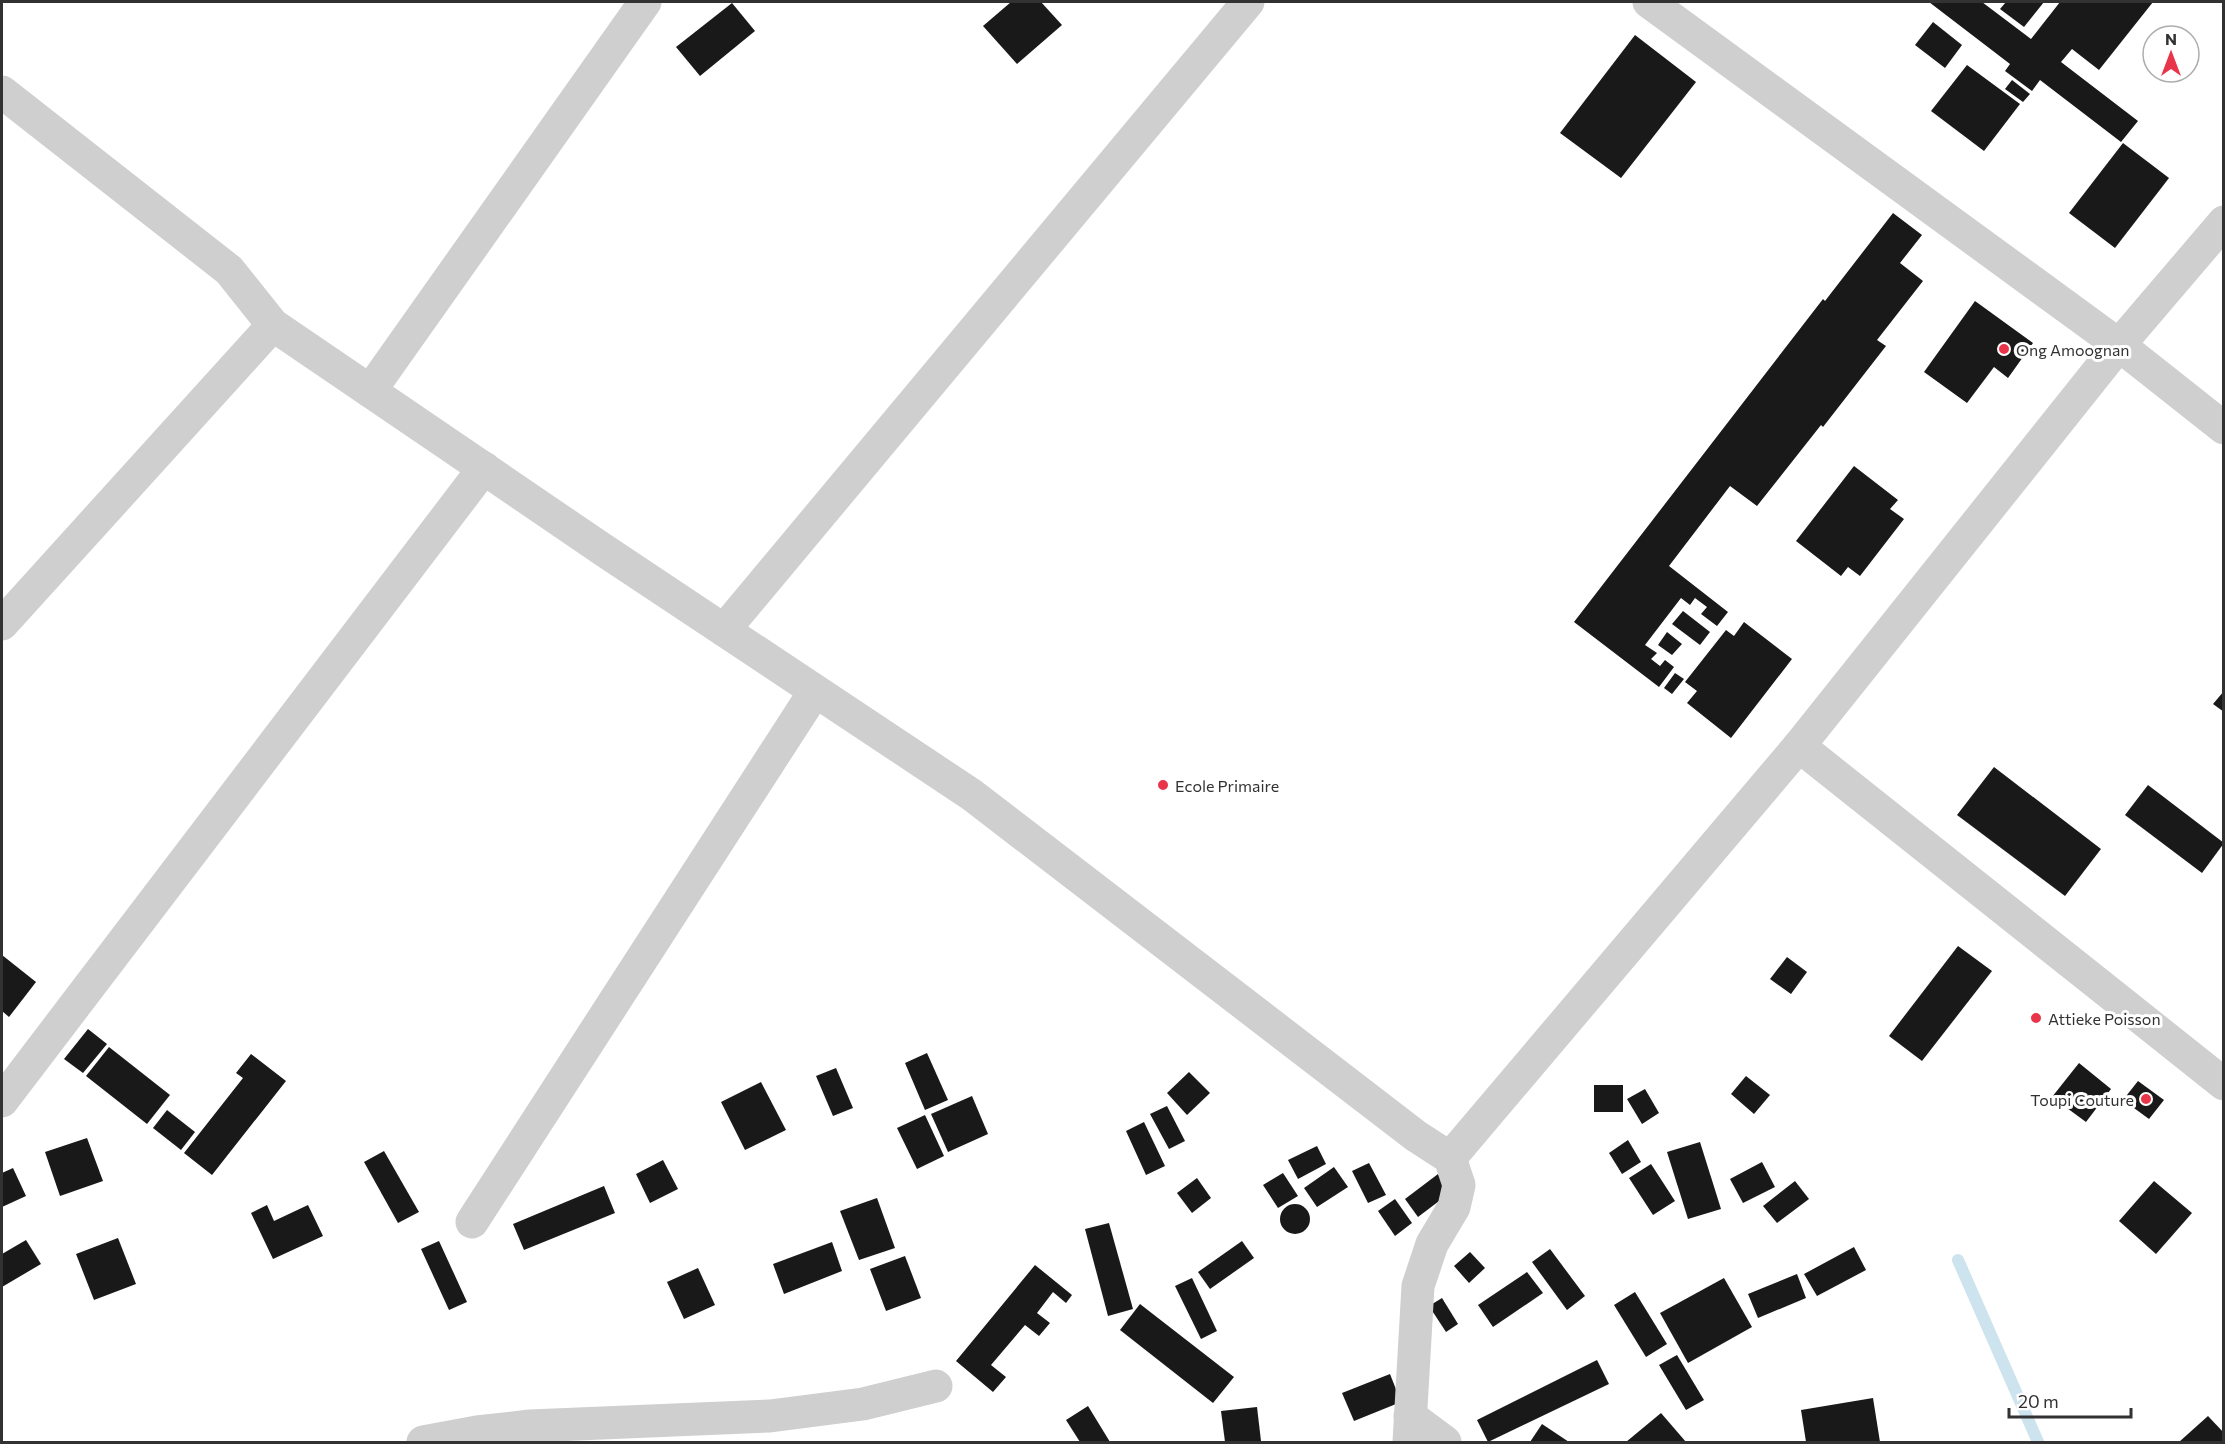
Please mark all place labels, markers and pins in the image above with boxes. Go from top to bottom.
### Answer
place label: Ong Amoognan [2016,340,2129,359]
marker: Ong Amoognan [1997,342,2011,356]
place label: Ecole Primaire [1175,776,1279,795]
marker: Ecole Primaire [1156,778,1170,792]
place label: Attieke Poisson [2048,1009,2161,1028]
marker: Attieke Poisson [2029,1011,2043,1025]
place label: Toupi Couture [2030,1090,2134,1109]
marker: Toupi Couture [2139,1092,2153,1106]

